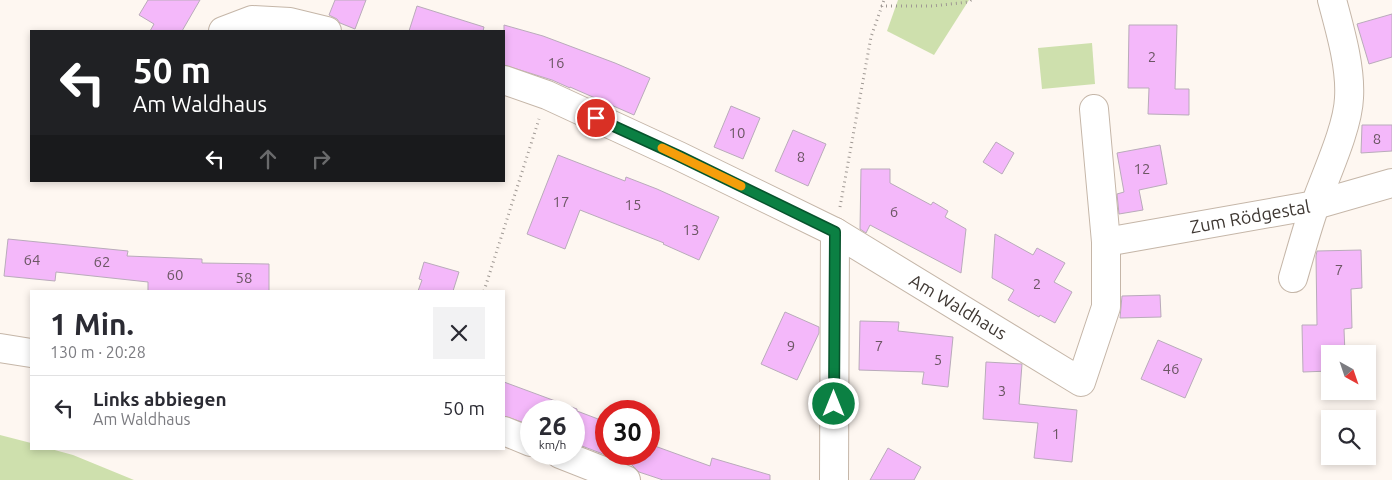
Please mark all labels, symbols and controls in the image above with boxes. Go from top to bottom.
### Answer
house number: 2 [1148,48,1156,65]
icon: left [50,50,115,115]
text: 50 m [133,50,211,90]
house number: 16 [548,54,564,71]
text: Am Waldhaus [133,91,267,116]
pin [575,97,617,139]
icon: arrive [582,104,610,132]
house number: 10 [729,124,745,141]
house number: 8 [1373,130,1381,147]
icon: left [201,145,229,173]
icon: ahead [254,145,282,173]
icon: right [307,145,335,173]
house number: 8 [797,148,805,165]
house number: 12 [1134,160,1150,177]
house number: 17 [553,193,569,210]
house number: 15 [625,196,641,213]
street label: Zum Rödgestal [1188,196,1312,236]
house number: 6 [890,203,898,220]
house number: 13 [683,221,699,238]
house number: 64 [24,251,40,268]
house number: 62 [94,253,110,270]
house number: 7 [1335,261,1343,278]
house number: 60 [167,266,183,283]
house number: 58 [236,269,252,286]
street label: Am Waldhaus [906,269,1011,343]
house number: 2 [1033,275,1041,292]
text: 1 Min. [50,307,134,341]
button: close [433,307,485,359]
house number: 9 [787,337,795,354]
house number: 7 [875,337,883,354]
text: 130 m · 20:28 [50,343,146,361]
north arrow [1321,345,1376,400]
map controls [1321,345,1376,465]
house number: 5 [934,351,942,368]
house number: 46 [1163,360,1179,377]
position arrow [807,377,859,429]
house number: 3 [998,382,1006,399]
text: Links abbiegen [93,388,227,410]
icon: left [50,394,78,422]
text: 50 m [443,397,485,419]
speed limit sign: 30 [595,400,660,465]
text: Am Waldhaus [93,410,191,428]
button: search [1321,410,1376,465]
text: 26 [538,412,567,440]
house number: 1 [1052,425,1060,442]
text: km/h [539,438,566,451]

